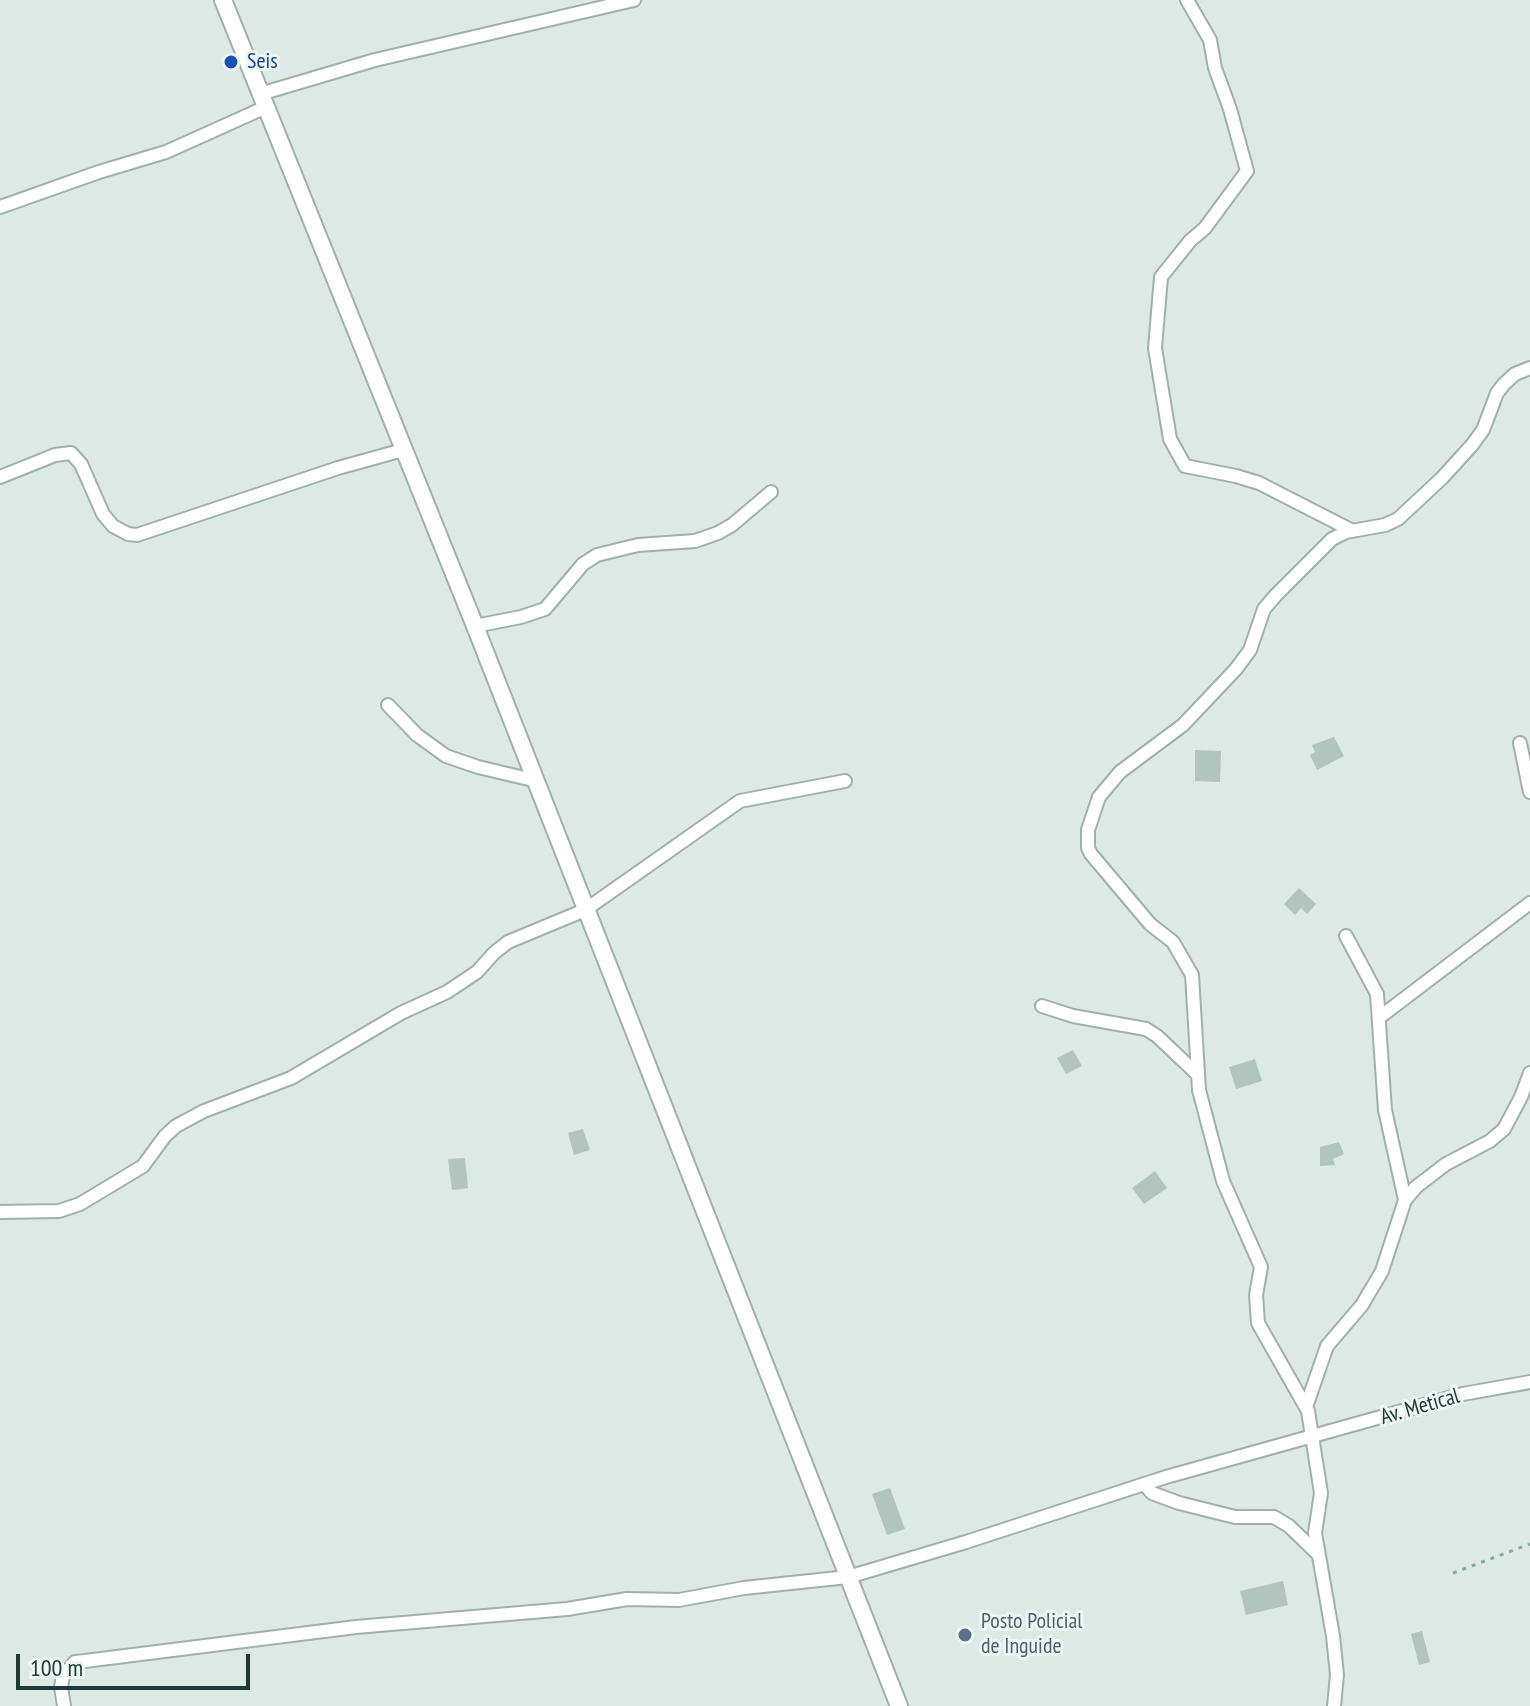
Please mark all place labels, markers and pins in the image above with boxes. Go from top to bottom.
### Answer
place label: Seis [247,49,278,75]
marker: Seis [222,53,240,71]
place label: Posto Policial de Inguide [981,1609,1082,1660]
marker: Posto Policial de Inguide [956,1626,974,1644]

